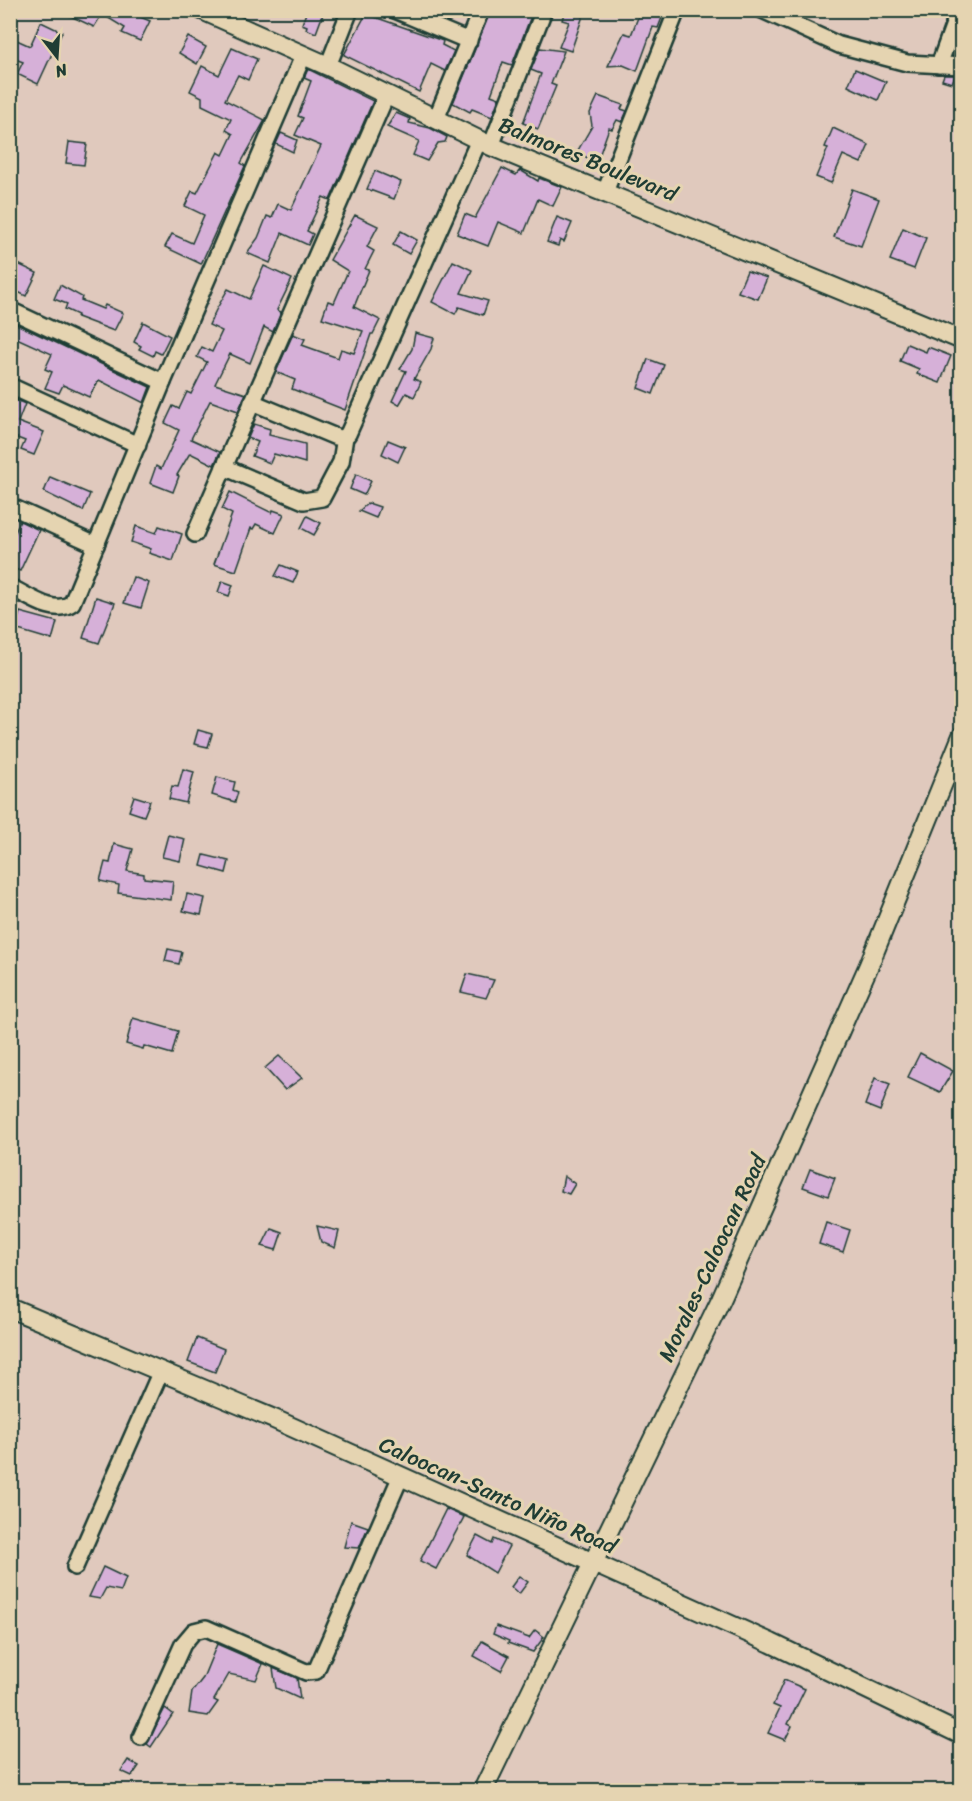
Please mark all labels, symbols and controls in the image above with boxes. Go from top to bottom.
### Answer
north arrow [27,27,87,87]
text: N [51,55,72,87]
street label: Balmores Boulevard [492,105,685,213]
street label: Morales-Caloocan Road [647,1146,778,1368]
street label: Caloocan-Santo Niño Road [373,1425,625,1566]

